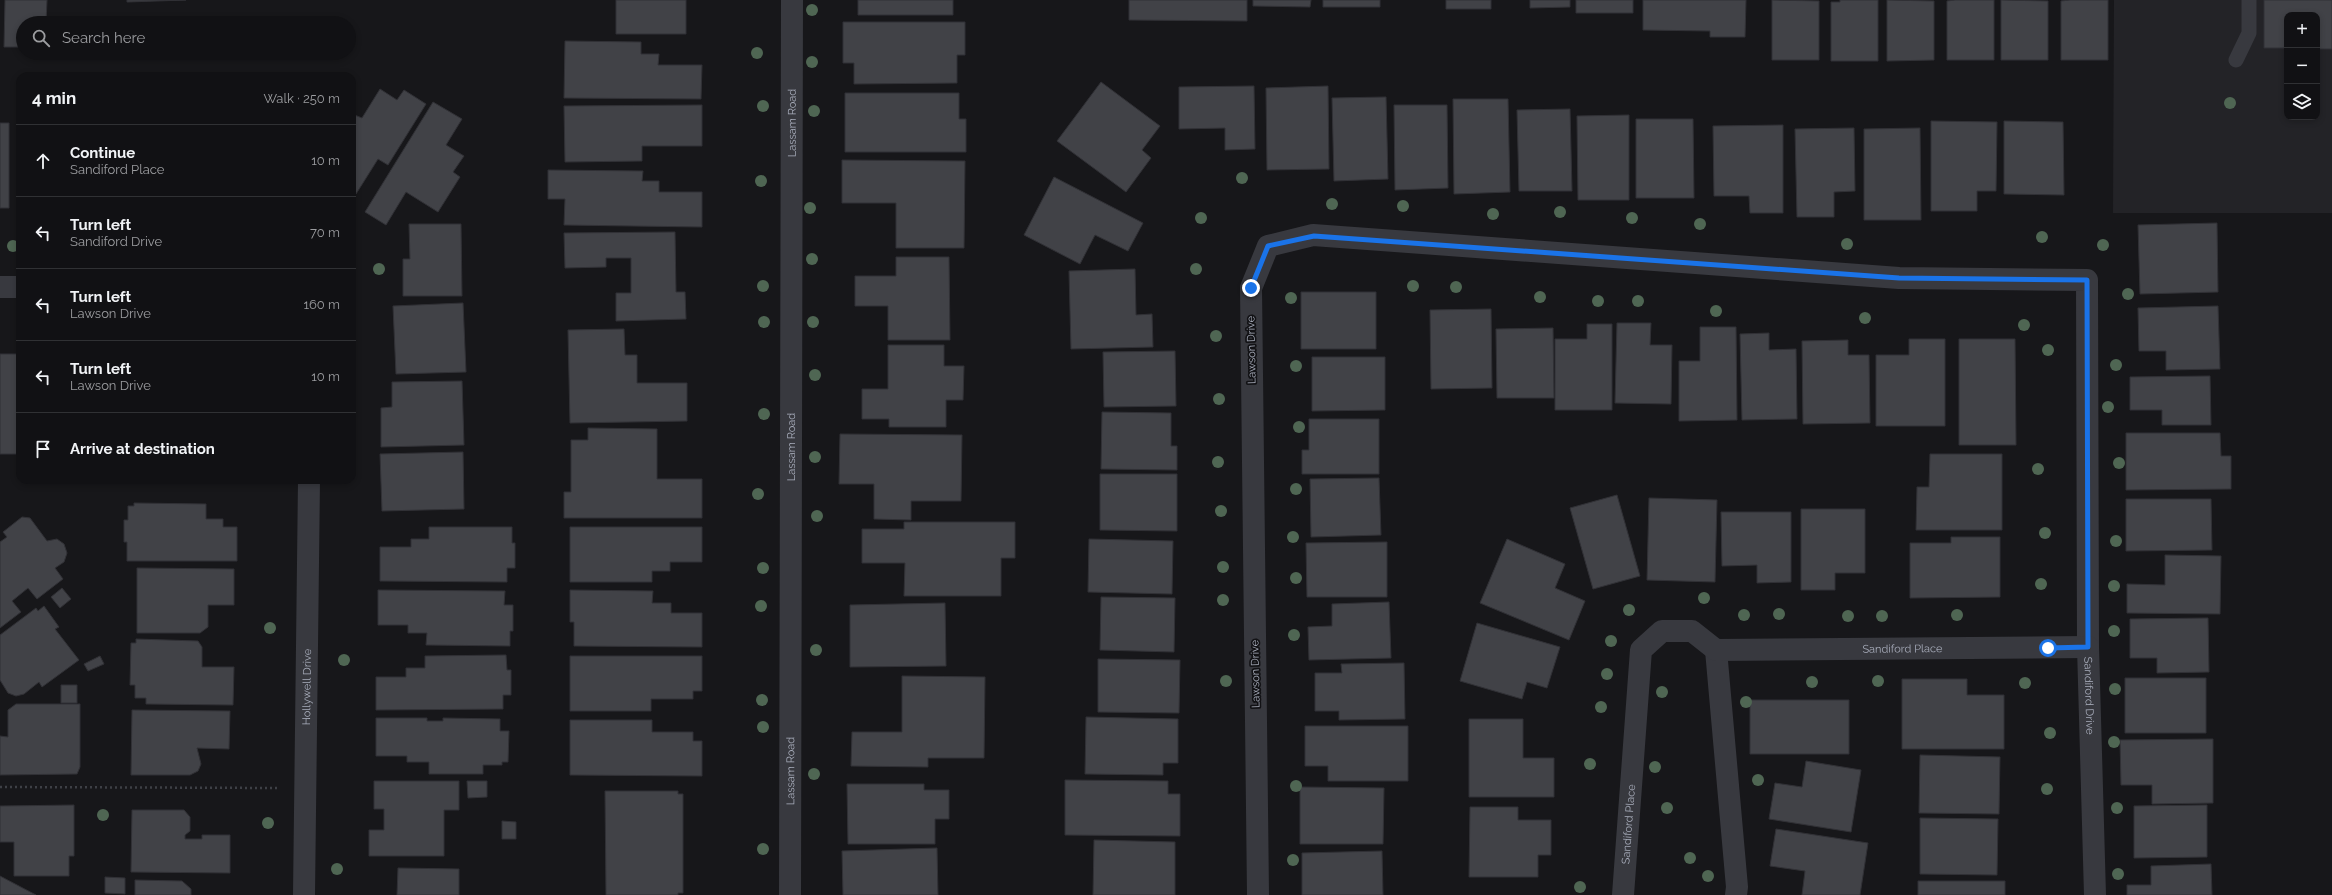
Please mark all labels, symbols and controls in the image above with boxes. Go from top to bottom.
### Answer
map controls [2284,12,2320,120]
button: + [2284,12,2320,48]
search box [16,16,356,60]
icon: search [30,27,52,49]
text: Search here [62,29,145,47]
button: − [2284,48,2320,84]
button: layers [2284,84,2320,120]
text: 4 min [32,88,76,108]
street label: Lassam Road [786,89,799,157]
text: Walk · 250 m [263,91,340,106]
text: Continue [70,144,135,162]
icon: ahead [32,150,54,172]
text: 10 m [311,153,340,168]
text: Sandiford Place [70,162,164,177]
text: Turn left [70,216,131,234]
icon: left [32,222,54,244]
text: 70 m [310,225,340,240]
text: Sandiford Drive [70,234,162,249]
route end [1242,279,1260,297]
text: Turn left [70,288,131,306]
icon: left [32,294,54,316]
text: 160 m [303,297,340,312]
text: Lawson Drive [70,306,151,321]
street label: Lawson Drive [1244,315,1259,384]
text: Turn left [70,360,131,378]
icon: left [32,366,54,388]
text: 10 m [311,369,340,384]
text: Lawson Drive [70,378,151,393]
street label: Lassam Road [785,413,798,481]
icon: arrive [32,438,54,460]
text: Arrive at destination [70,440,215,458]
street label: Lawson Drive [1248,639,1263,708]
route start [2039,639,2057,657]
street label: Sandiford Place [1862,642,1943,656]
street label: Hollywell Drive [300,648,314,725]
street label: Sandiford Drive [2081,657,2096,735]
street label: Lassam Road [784,737,797,805]
street label: Sandiford Place [1619,783,1638,865]

